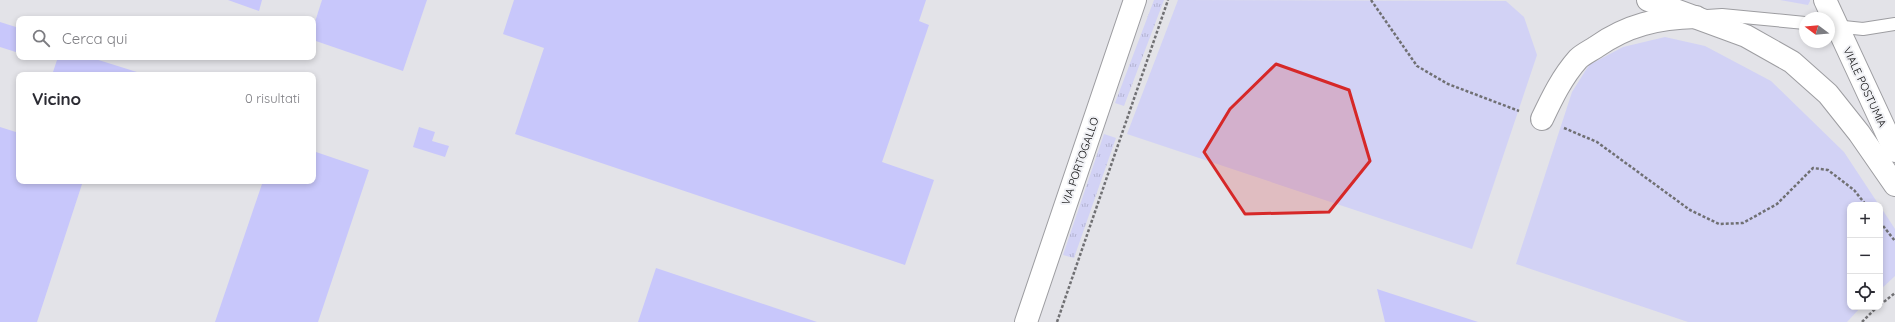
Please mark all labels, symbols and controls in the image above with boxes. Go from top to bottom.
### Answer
north arrow [1799,12,1835,48]
search box [16,16,316,60]
icon: search [30,27,52,49]
text: Cerca qui [62,29,128,48]
street label: VIALE POSTUMIA [1840,45,1890,129]
text: Vicino [32,88,81,109]
text: 0 risultati [245,90,300,106]
street label: VIA PORTOGALLO [1058,115,1102,207]
map controls [1847,202,1883,310]
button: + [1847,202,1883,238]
button: − [1847,238,1883,274]
button: locate [1847,274,1883,310]

